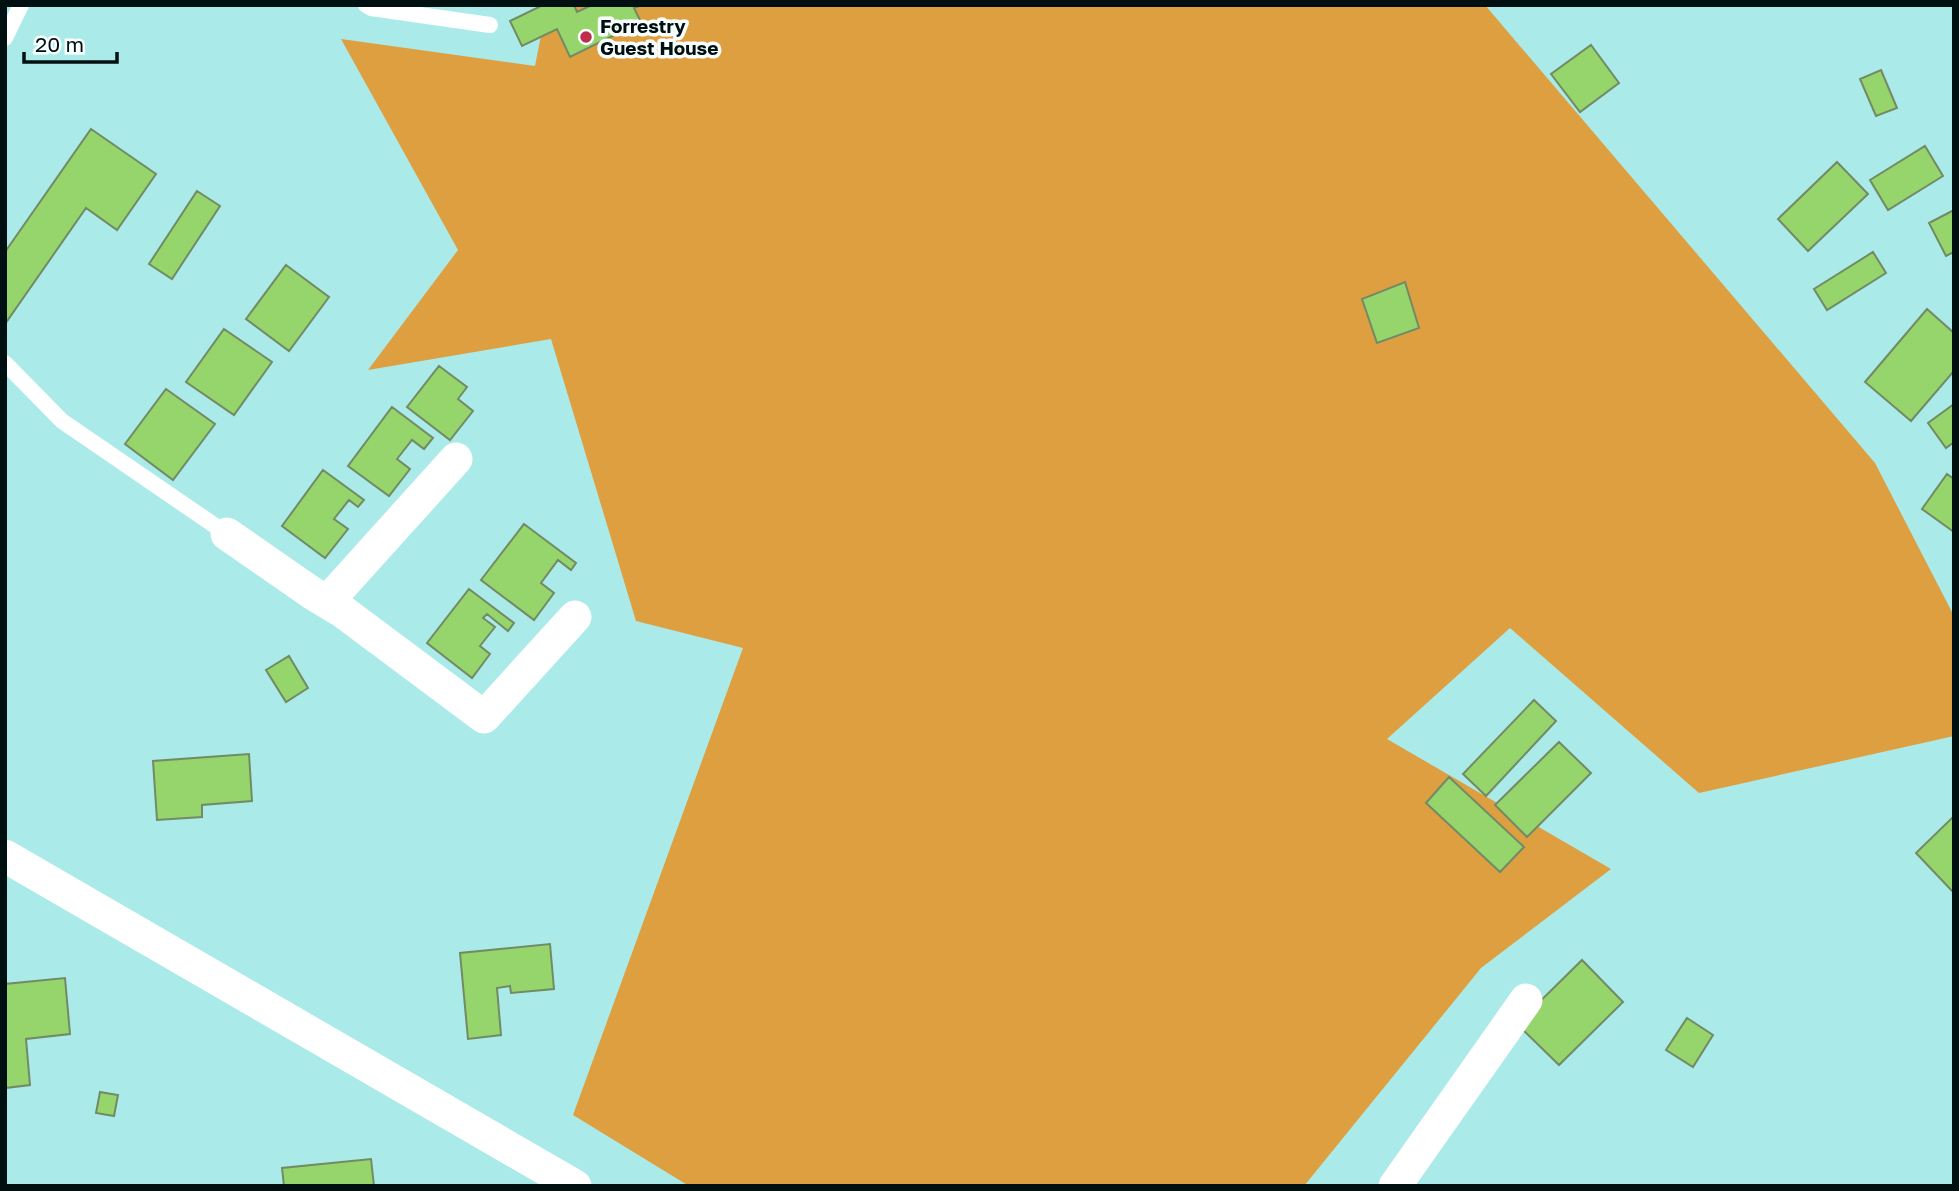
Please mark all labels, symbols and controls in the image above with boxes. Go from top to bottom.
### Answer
place label: Forrestry Guest House [600,14,718,59]
scale bar [24,21,117,65]
marker: Forrestry Guest House [578,29,594,45]
text: 20 m [35,31,84,57]

